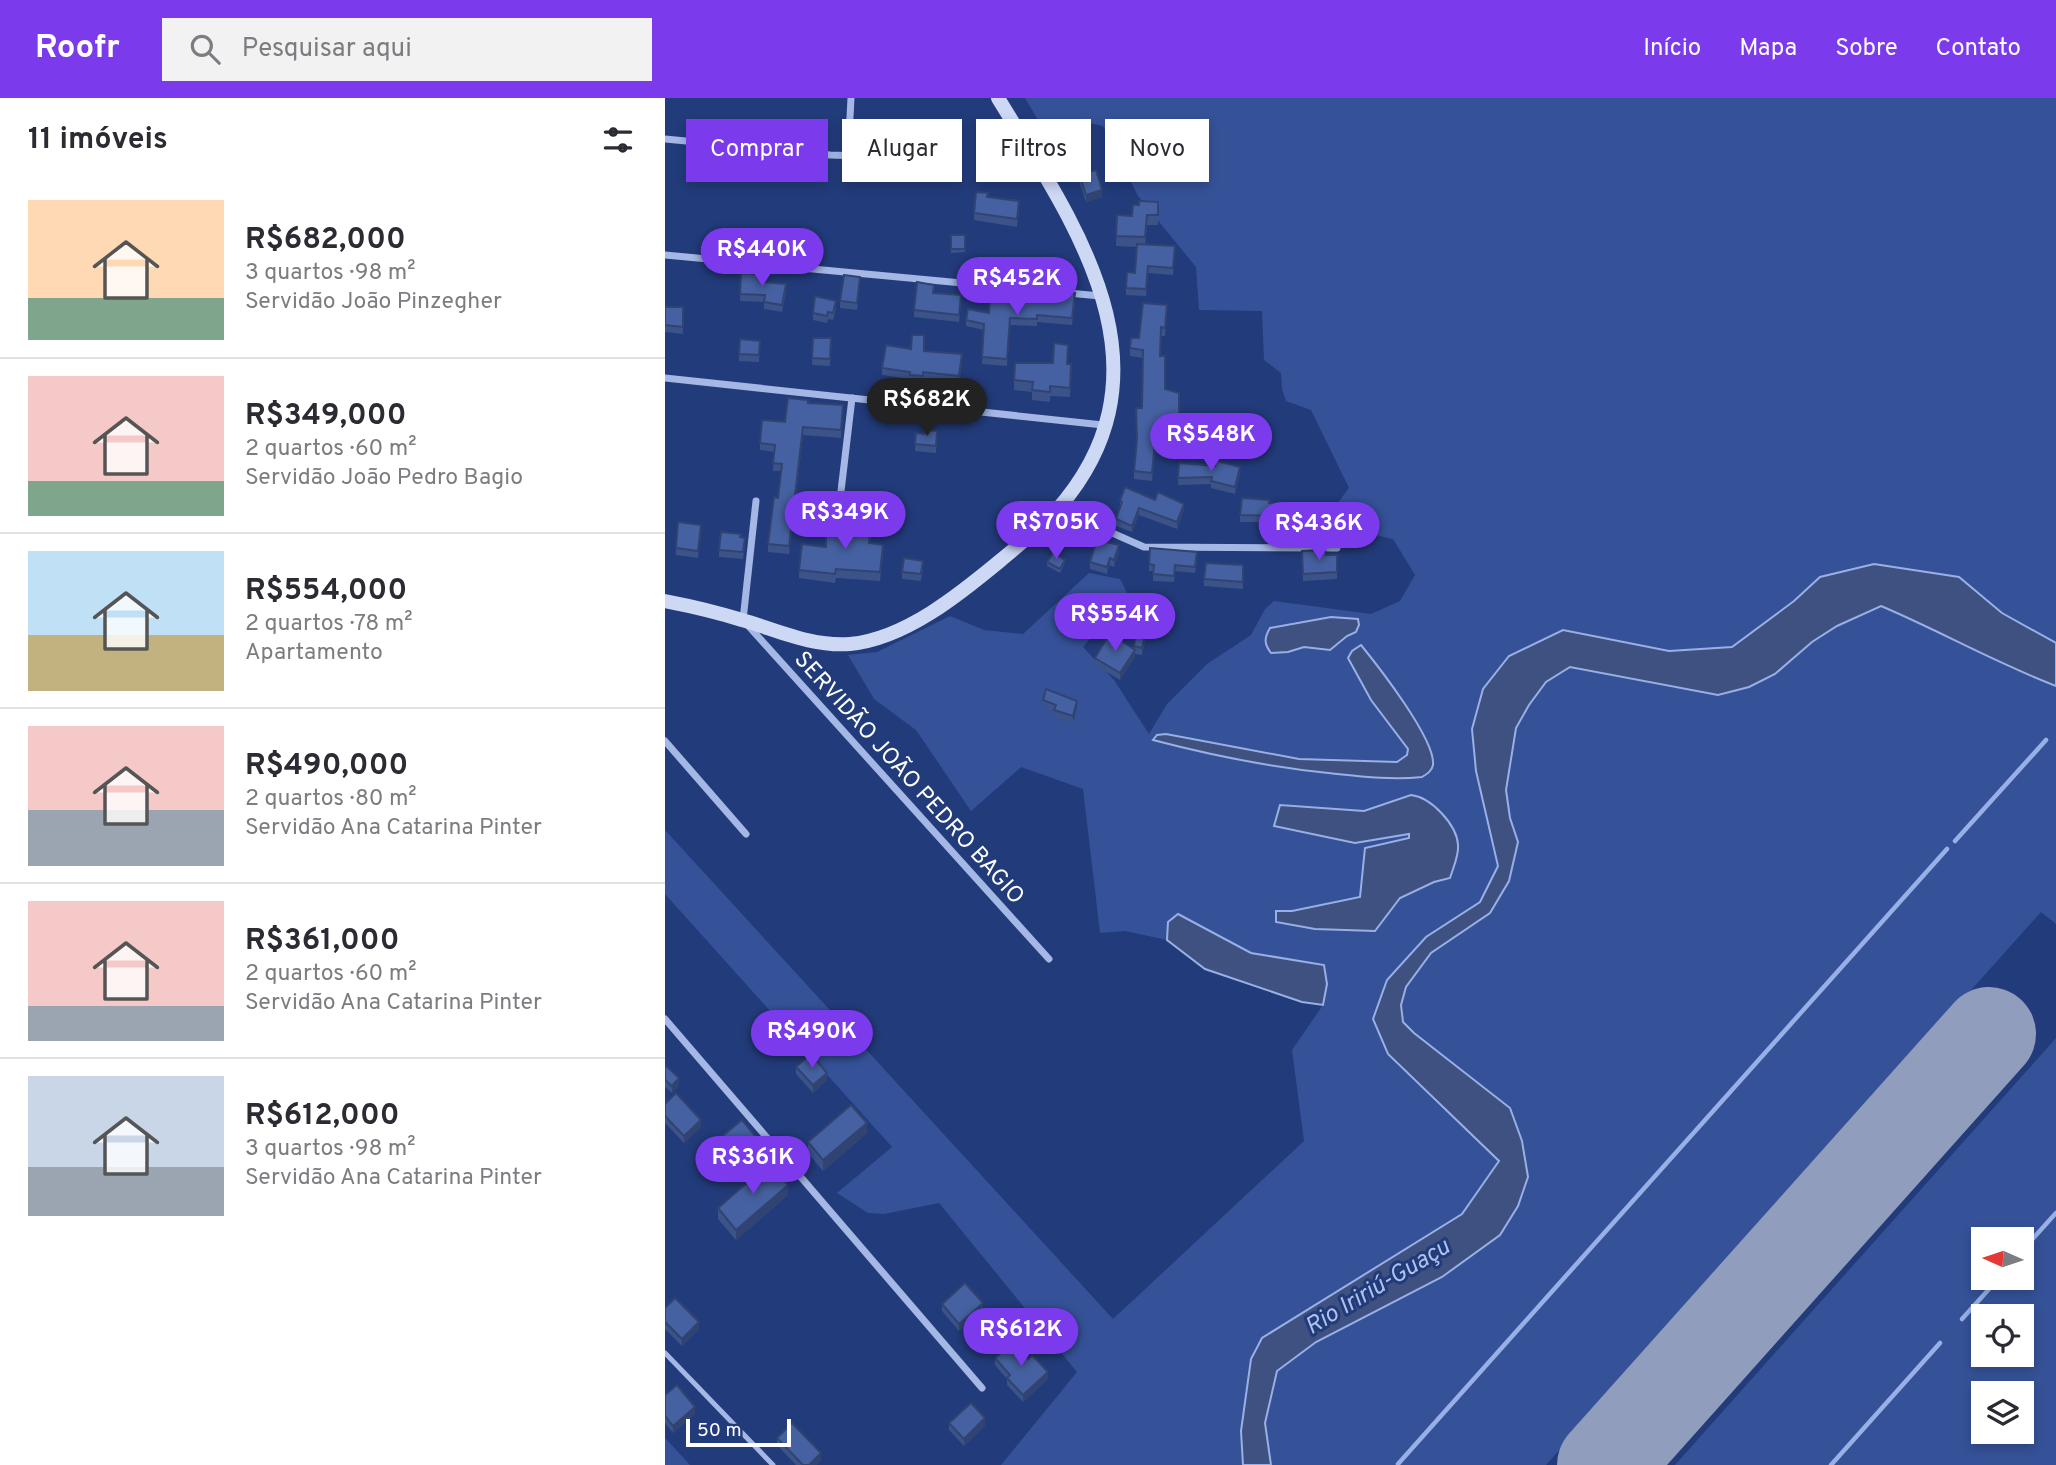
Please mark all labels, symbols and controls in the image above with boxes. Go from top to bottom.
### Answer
search box [162,18,652,81]
text: Roofr [35,28,120,70]
icon: search [186,30,224,68]
text: Pesquisar aqui [242,33,412,66]
text: Início [1643,34,1701,64]
text: Mapa [1739,34,1797,64]
text: Sobre [1835,34,1898,64]
text: Contato [1936,34,2021,64]
chip: Comprar [686,119,828,182]
chip: Alugar [842,119,962,182]
chip: Filtros [976,119,1091,182]
chip: Novo [1105,119,1209,182]
icon: filters [599,121,637,159]
text: 11 imóveis [28,122,168,159]
text: R$682,000 [245,222,406,259]
icon: home [84,228,168,312]
pin: R$440K [705,228,819,288]
text: R$440K [717,236,807,265]
pin: R$452K [960,258,1074,317]
text: 3 quartos · 98 m² [245,259,416,288]
text: R$452K [973,265,1061,294]
text: Servidão João Pinzegher [245,288,502,317]
pin: R$682K [870,378,984,438]
text: R$682K [883,386,971,415]
text: R$349,000 [245,398,406,435]
icon: home [84,404,168,488]
pin: R$548K [1154,414,1268,473]
text: R$548K [1166,421,1256,450]
text: 2 quartos · 60 m² [245,435,417,464]
text: Servidão João Pedro Bagio [245,464,523,493]
pin: R$349K [788,491,902,551]
text: R$349K [801,499,889,528]
pin: R$705K [999,502,1113,561]
pin: R$436K [1262,503,1376,562]
text: R$705K [1012,509,1100,538]
text: R$436K [1275,510,1363,539]
text: R$554,000 [245,573,407,610]
icon: home [84,579,168,663]
pin: R$554K [1058,594,1172,653]
text: R$554K [1070,601,1160,630]
text: 2 quartos · 78 m² [245,610,413,639]
text: Apartamento [245,639,383,668]
street label: SERVIDÃO JOÃO PEDRO BAGIO [787,645,1030,911]
text: R$490,000 [245,748,408,785]
icon: home [84,754,168,838]
text: 2 quartos · 80 m² [245,785,417,814]
text: Servidão Ana Catarina Pinter [245,814,542,843]
text: R$361,000 [245,923,399,960]
icon: home [84,929,168,1013]
text: 2 quartos · 60 m² [245,960,417,989]
text: Servidão Ana Catarina Pinter [245,989,542,1018]
pin: R$490K [755,1010,869,1070]
text: R$490K [767,1018,857,1047]
text: R$612,000 [245,1098,399,1135]
icon: home [84,1104,168,1188]
text: 3 quartos · 98 m² [245,1135,416,1164]
pin: R$361K [696,1136,810,1196]
text: R$361K [711,1144,795,1173]
text: Servidão Ana Catarina Pinter [245,1164,542,1193]
north arrow [1971,1227,2033,1290]
map controls [1971,1227,2034,1444]
water label: Rio Iririú-Guaçu [1300,1232,1457,1343]
button: locate [1971,1304,2034,1367]
pin: R$612K [964,1308,1078,1368]
text: R$612K [979,1316,1063,1345]
button: layers [1971,1381,2034,1444]
scale bar [686,1416,791,1448]
text: 50 m [697,1419,742,1443]

